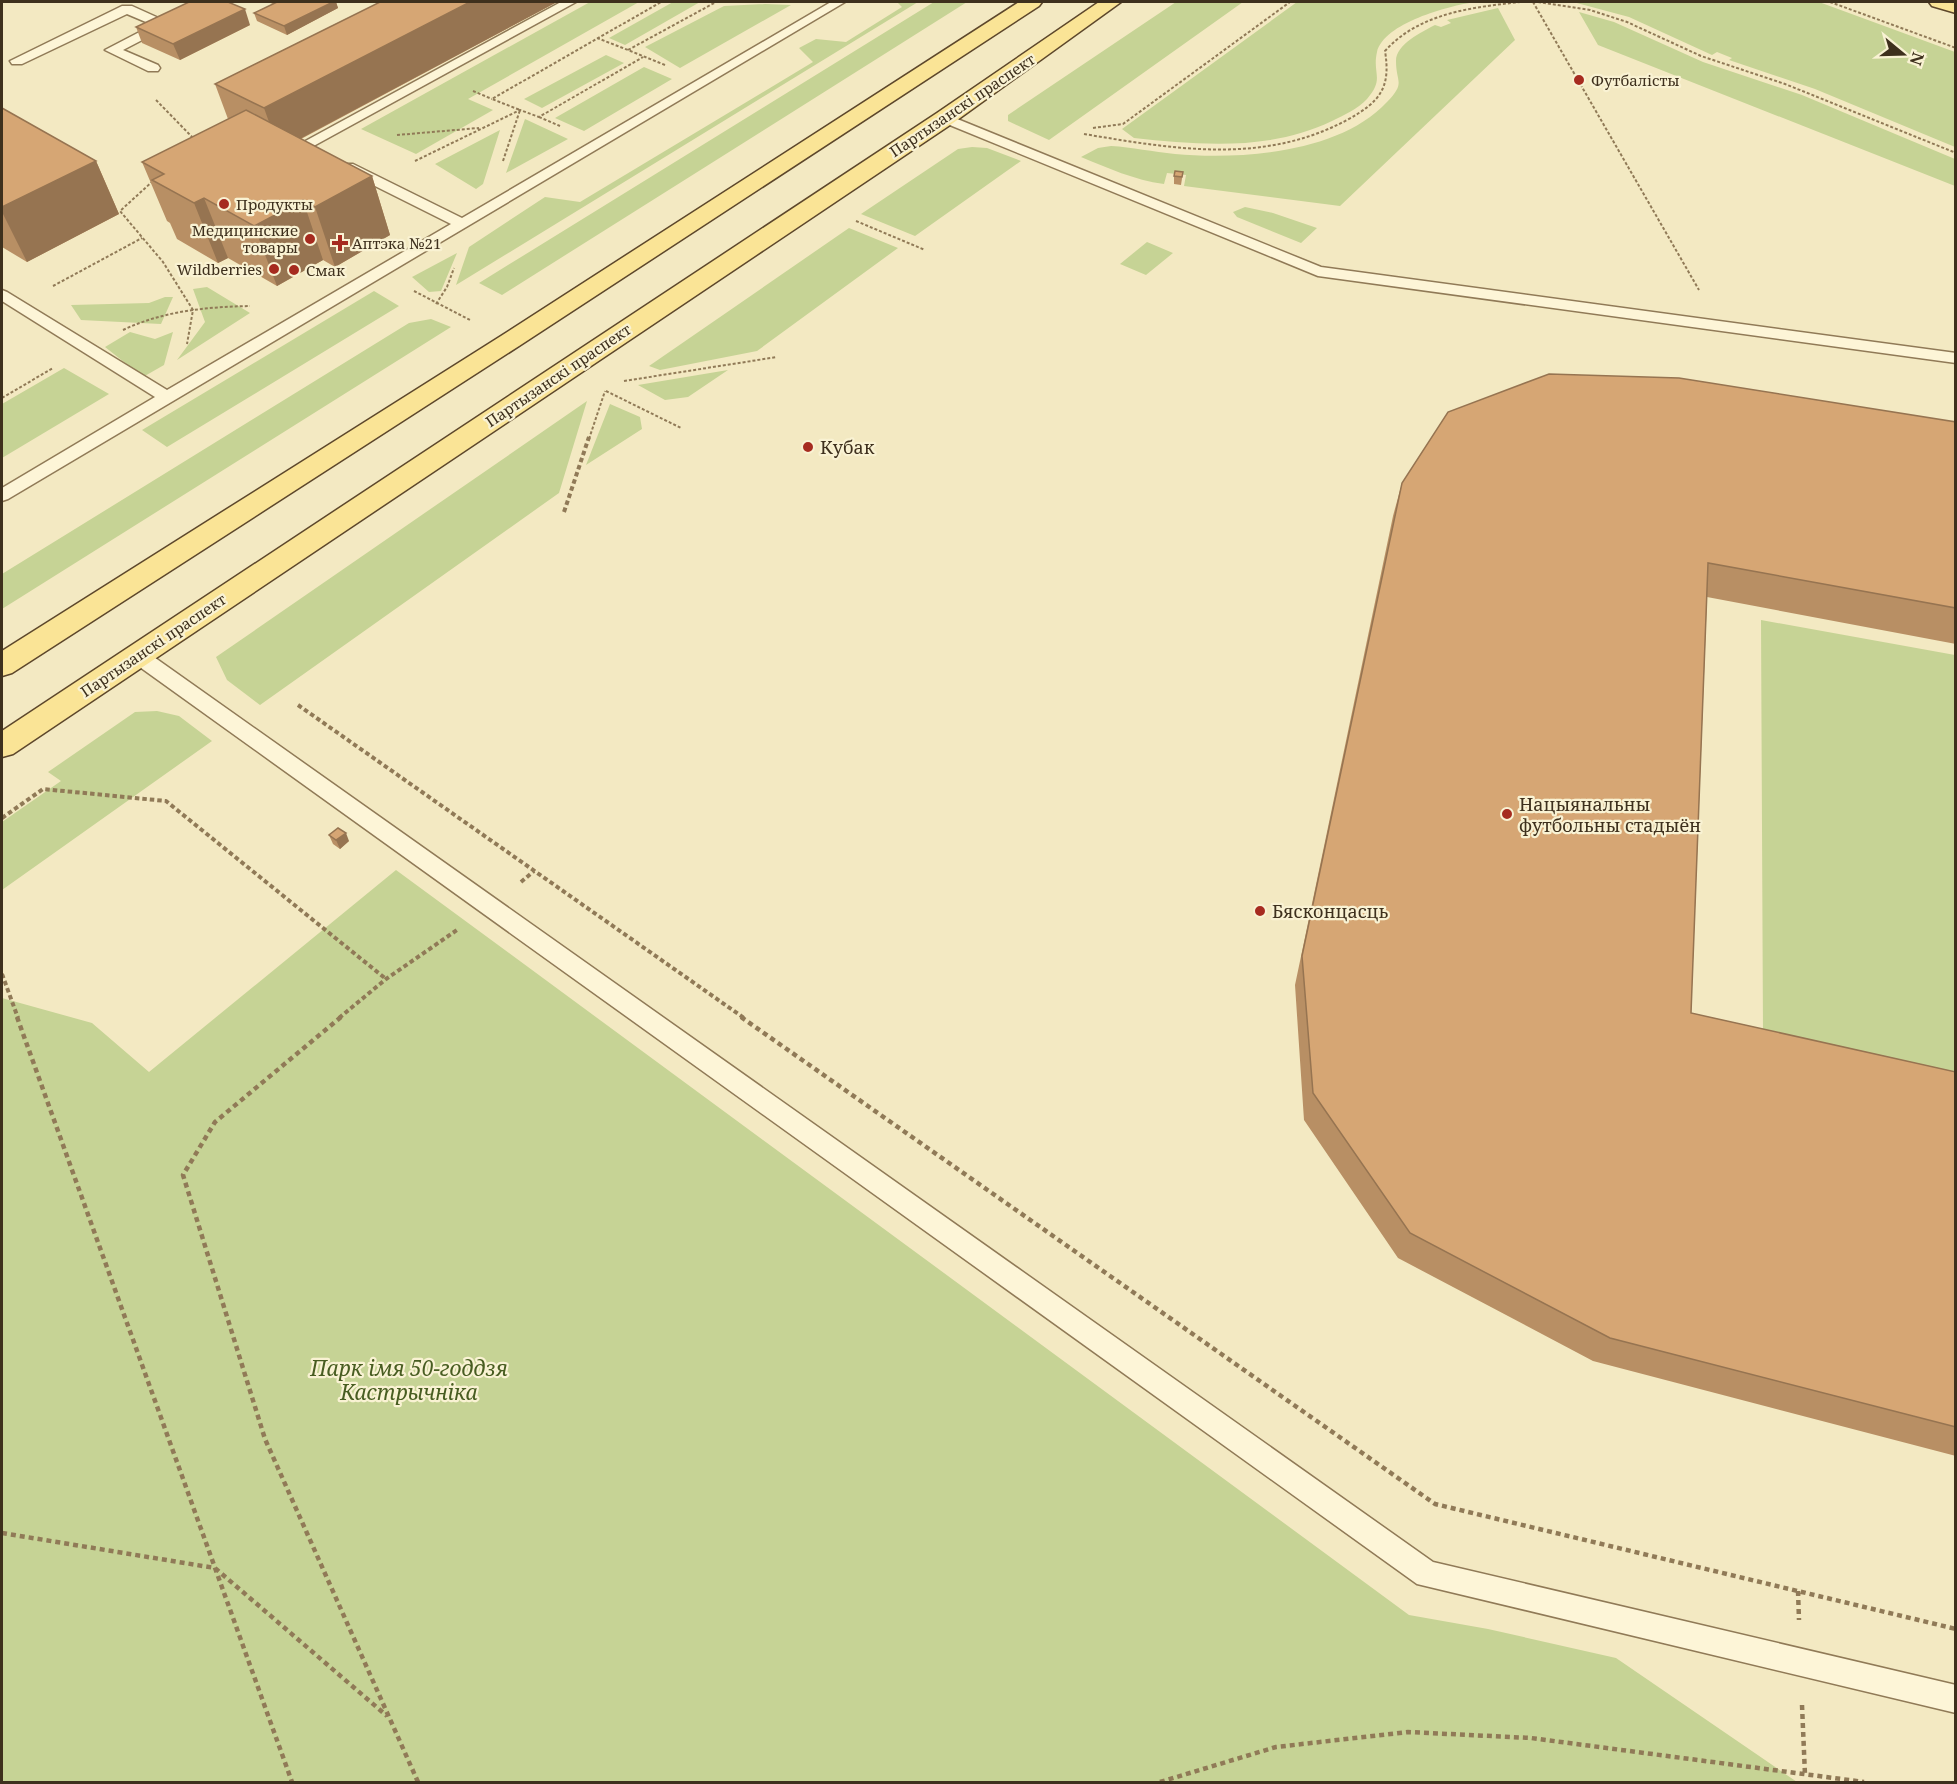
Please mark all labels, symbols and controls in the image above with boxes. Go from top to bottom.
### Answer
north arrow [1873,24,1933,84]
street label: Партызанскі праспект [885,49,1039,161]
text: N [1905,49,1930,69]
place label: Футбалісты [1591,70,1680,90]
marker: Футбалісты [1572,73,1586,87]
place label: Продукты [236,194,313,214]
marker: Продукты [217,197,231,211]
place label: Медицинские товары [192,220,298,257]
marker: Медицинские товары [303,232,317,246]
place label: Аптэка №21 [352,233,441,253]
marker: Аптэка №21 [333,236,347,250]
place label: Wildberries [177,259,262,279]
place label: Смак [306,260,345,280]
marker: Wildberries [267,262,281,276]
marker: Смак [287,263,301,277]
street label: Партызанскі праспект [481,319,635,431]
place label: Кубак [820,435,875,459]
marker: Кубак [801,440,815,454]
street label: Партызанскі праспект [76,589,230,701]
place label: Нацыянальны футбольны стадыён [1519,792,1701,837]
marker: Нацыянальны футбольны стадыён [1500,807,1514,821]
place label: Бясконцасць [1272,899,1388,923]
marker: Бясконцасць [1253,904,1267,918]
park label: Парк імя 50-годдзя Кастрычніка [309,1354,508,1406]

